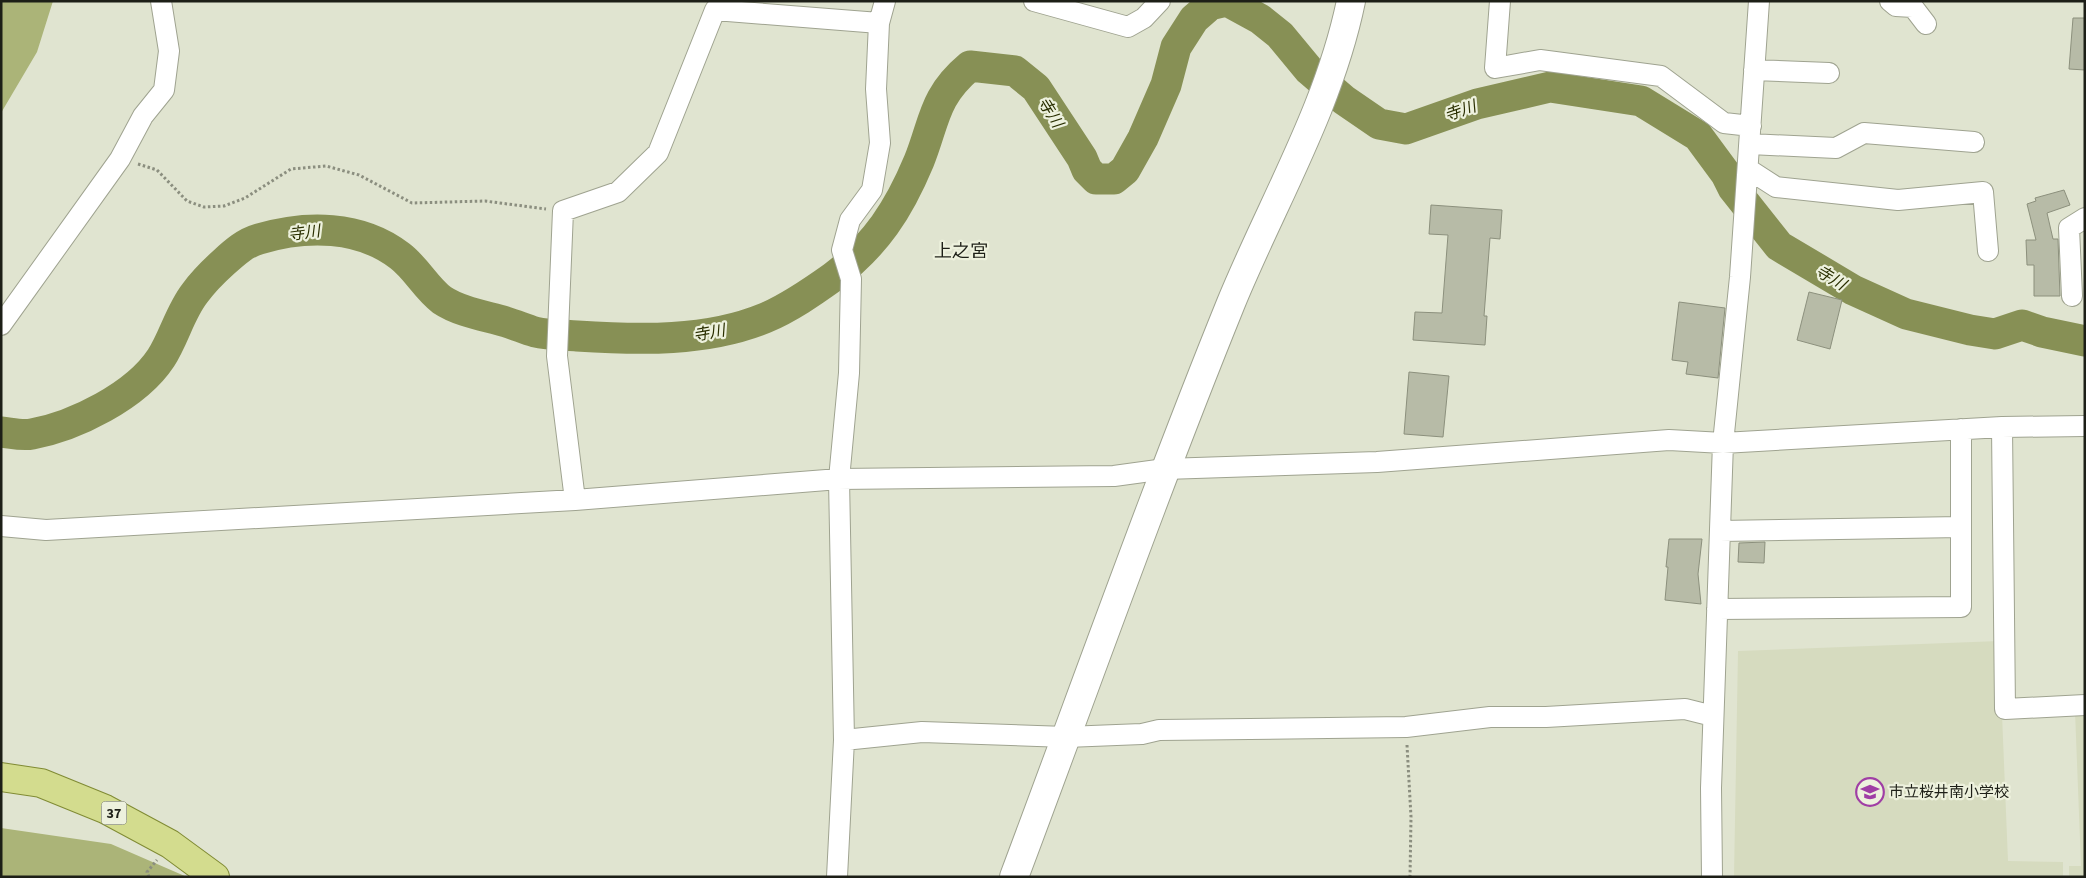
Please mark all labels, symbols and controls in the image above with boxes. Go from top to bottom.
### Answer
water label: 寺川 [1032,93,1069,134]
water label: 寺川 [1442,95,1481,127]
water label: 寺川 [287,220,323,246]
district label: 上之宮 [934,239,988,264]
water label: 寺川 [1811,260,1852,297]
water label: 寺川 [691,319,729,347]
school or university icon: 市立桜井南小学校 [1855,777,1885,807]
place label: 市立桜井南小学校 [1889,782,2009,803]
road number: 37 [102,801,126,824]

